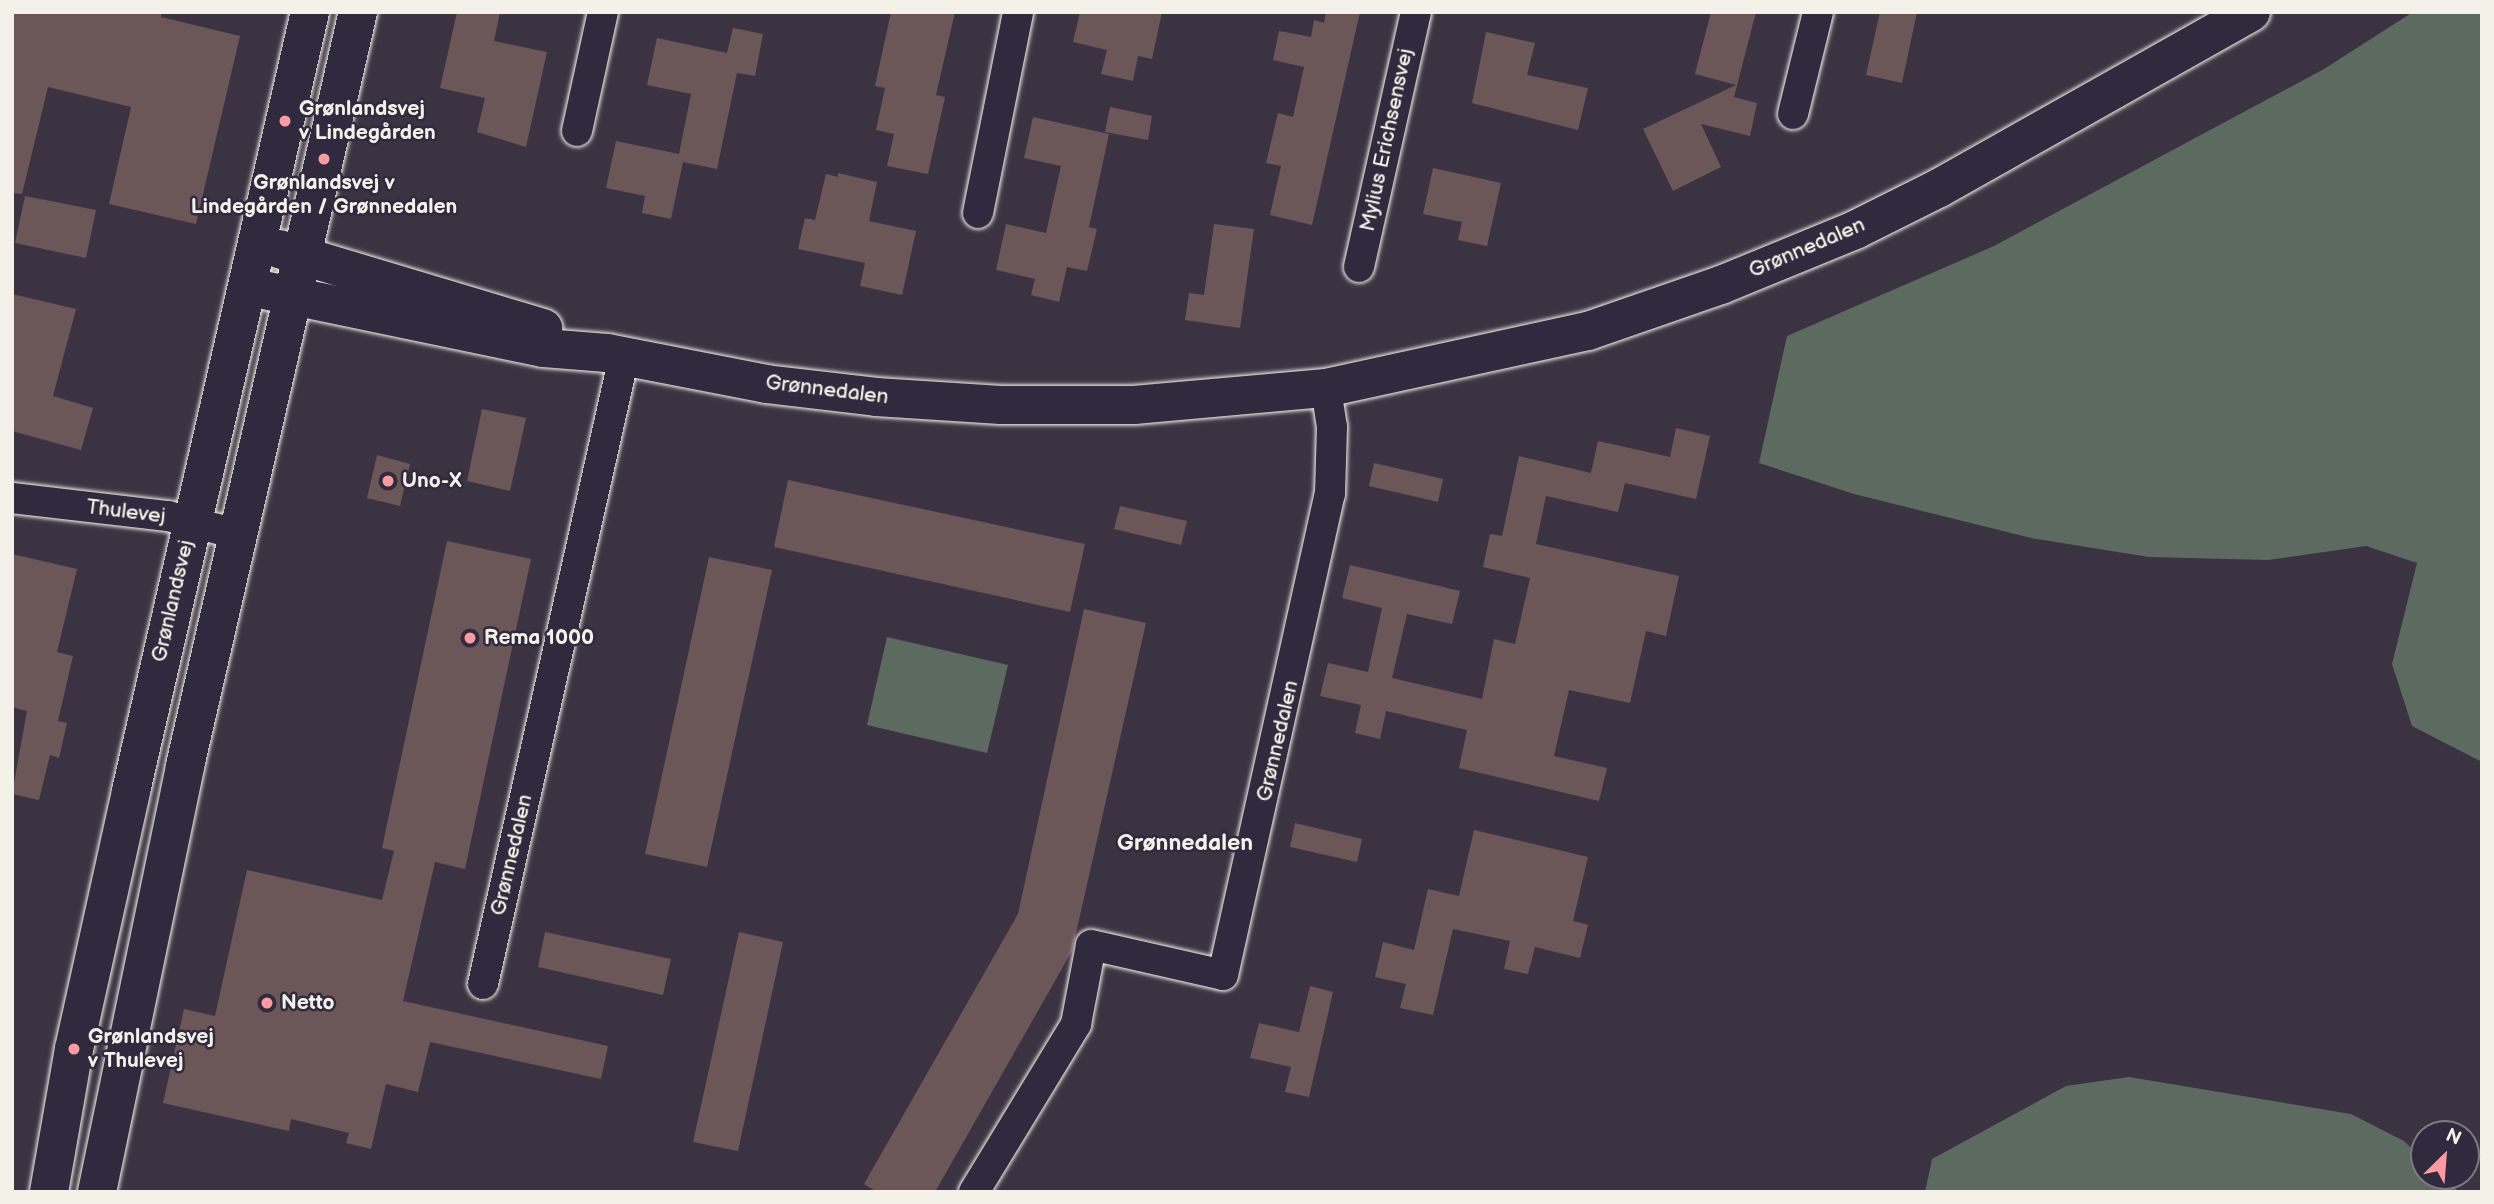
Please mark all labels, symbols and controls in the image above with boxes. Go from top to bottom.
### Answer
street label: Mylius Erichsensvej [1355,46,1419,234]
place label: Grønlandsvej v Lindegården [299,96,436,146]
marker: Grønlandsvej v Lindegården [277,113,293,129]
marker: Grønlandsvej v Lindegården / Grønnedalen [316,151,332,167]
place label: Grønlandsvej v Lindegården / Grønnedalen [191,170,457,220]
street label: Grønnedalen [1745,212,1869,284]
street label: Grønnedalen [764,370,890,410]
place label: Uno-X [402,468,462,494]
marker: Uno-X [380,473,396,489]
street label: Thulevej [85,495,167,529]
street label: Grønlandsvej [147,537,199,665]
place label: Rema 1000 [484,625,594,651]
marker: Rema 1000 [462,630,478,646]
street label: Grønnedalen [1252,678,1304,804]
street label: Grønnedalen [486,792,538,918]
district label: Grønnedalen [1117,829,1253,857]
place label: Netto [281,990,335,1016]
marker: Netto [259,995,275,1011]
place label: Grønlandsvej v Thulevej [88,1024,214,1074]
marker: Grønlandsvej v Thulevej [66,1041,82,1057]
north arrow [2410,1120,2480,1190]
text: N [2442,1124,2465,1151]

